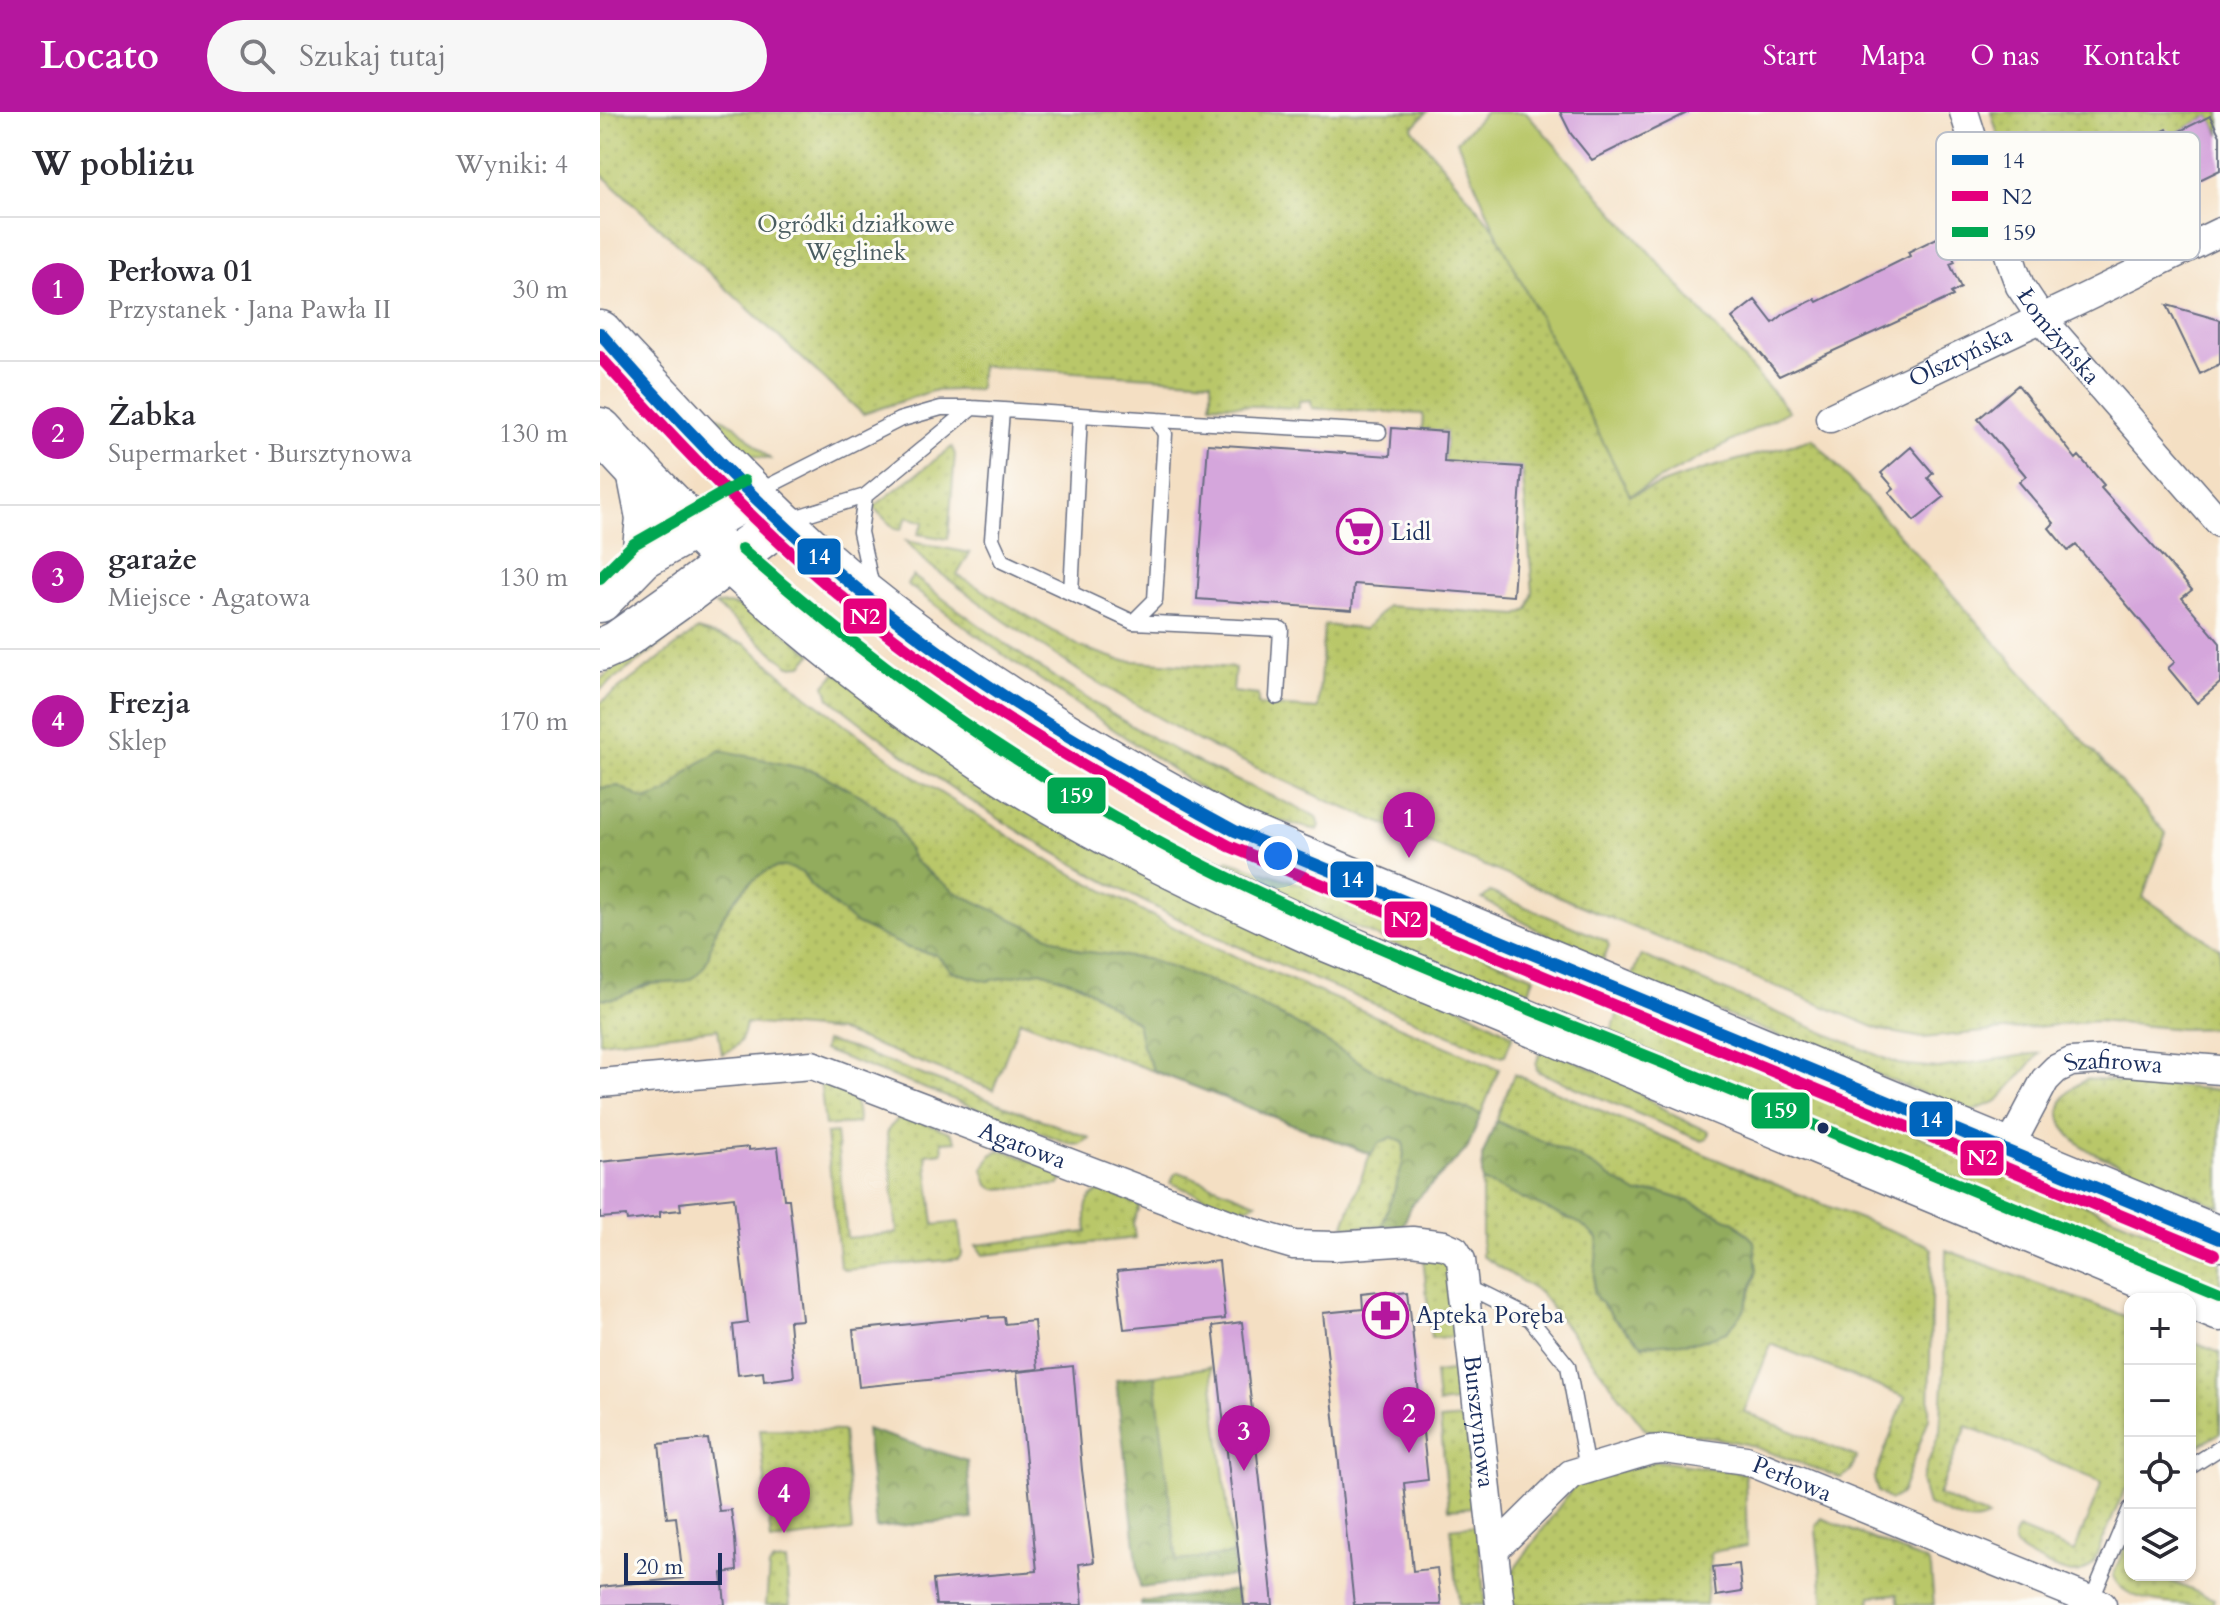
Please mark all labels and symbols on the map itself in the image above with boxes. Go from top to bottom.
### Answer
legend [1936,132,2200,260]
text: 14 [2002,146,2025,176]
text: N2 [2002,182,2032,212]
park label: Ogródki działkowe Węglinek [757,208,955,269]
text: 159 [2002,218,2036,248]
street label: Łomżyńska [2009,281,2108,392]
street label: Olsztyńska [1903,318,2018,396]
supermarket icon: Lidl [1336,508,1384,556]
place label: Lidl [1391,516,1431,549]
line badge: 14 [796,537,842,576]
text: 14 [808,542,830,572]
line badge: N2 [842,597,888,635]
text: N2 [850,602,880,632]
line badge: 159 [1046,776,1107,815]
text: 159 [1059,781,1093,811]
pin: 1 [1383,792,1435,858]
your location [1258,836,1298,876]
line badge: 14 [1329,860,1375,899]
text: 14 [1341,865,1363,895]
line badge: N2 [1383,900,1429,939]
text: N2 [1391,905,1421,935]
street label: Szafirowa [2059,1044,2164,1082]
line badge: 159 [1750,1091,1811,1130]
text: 159 [1763,1096,1797,1126]
line badge: 14 [1908,1100,1954,1138]
text: 14 [1920,1105,1942,1135]
street label: Agatowa [974,1114,1071,1178]
unlabelled marker [1815,1120,1831,1136]
line badge: N2 [1959,1139,2005,1177]
text: N2 [1967,1143,1997,1173]
pharmacy icon: Apteka Poręba [1361,1291,1409,1339]
place label: Apteka Poręba [1416,1299,1565,1332]
street label: Bursztynowa [1455,1353,1503,1490]
pin: 2 [1383,1387,1435,1453]
pin: 3 [1218,1405,1270,1471]
street label: Perłowa [1747,1448,1837,1510]
pin: 4 [758,1467,810,1533]
scale bar [624,1549,722,1585]

